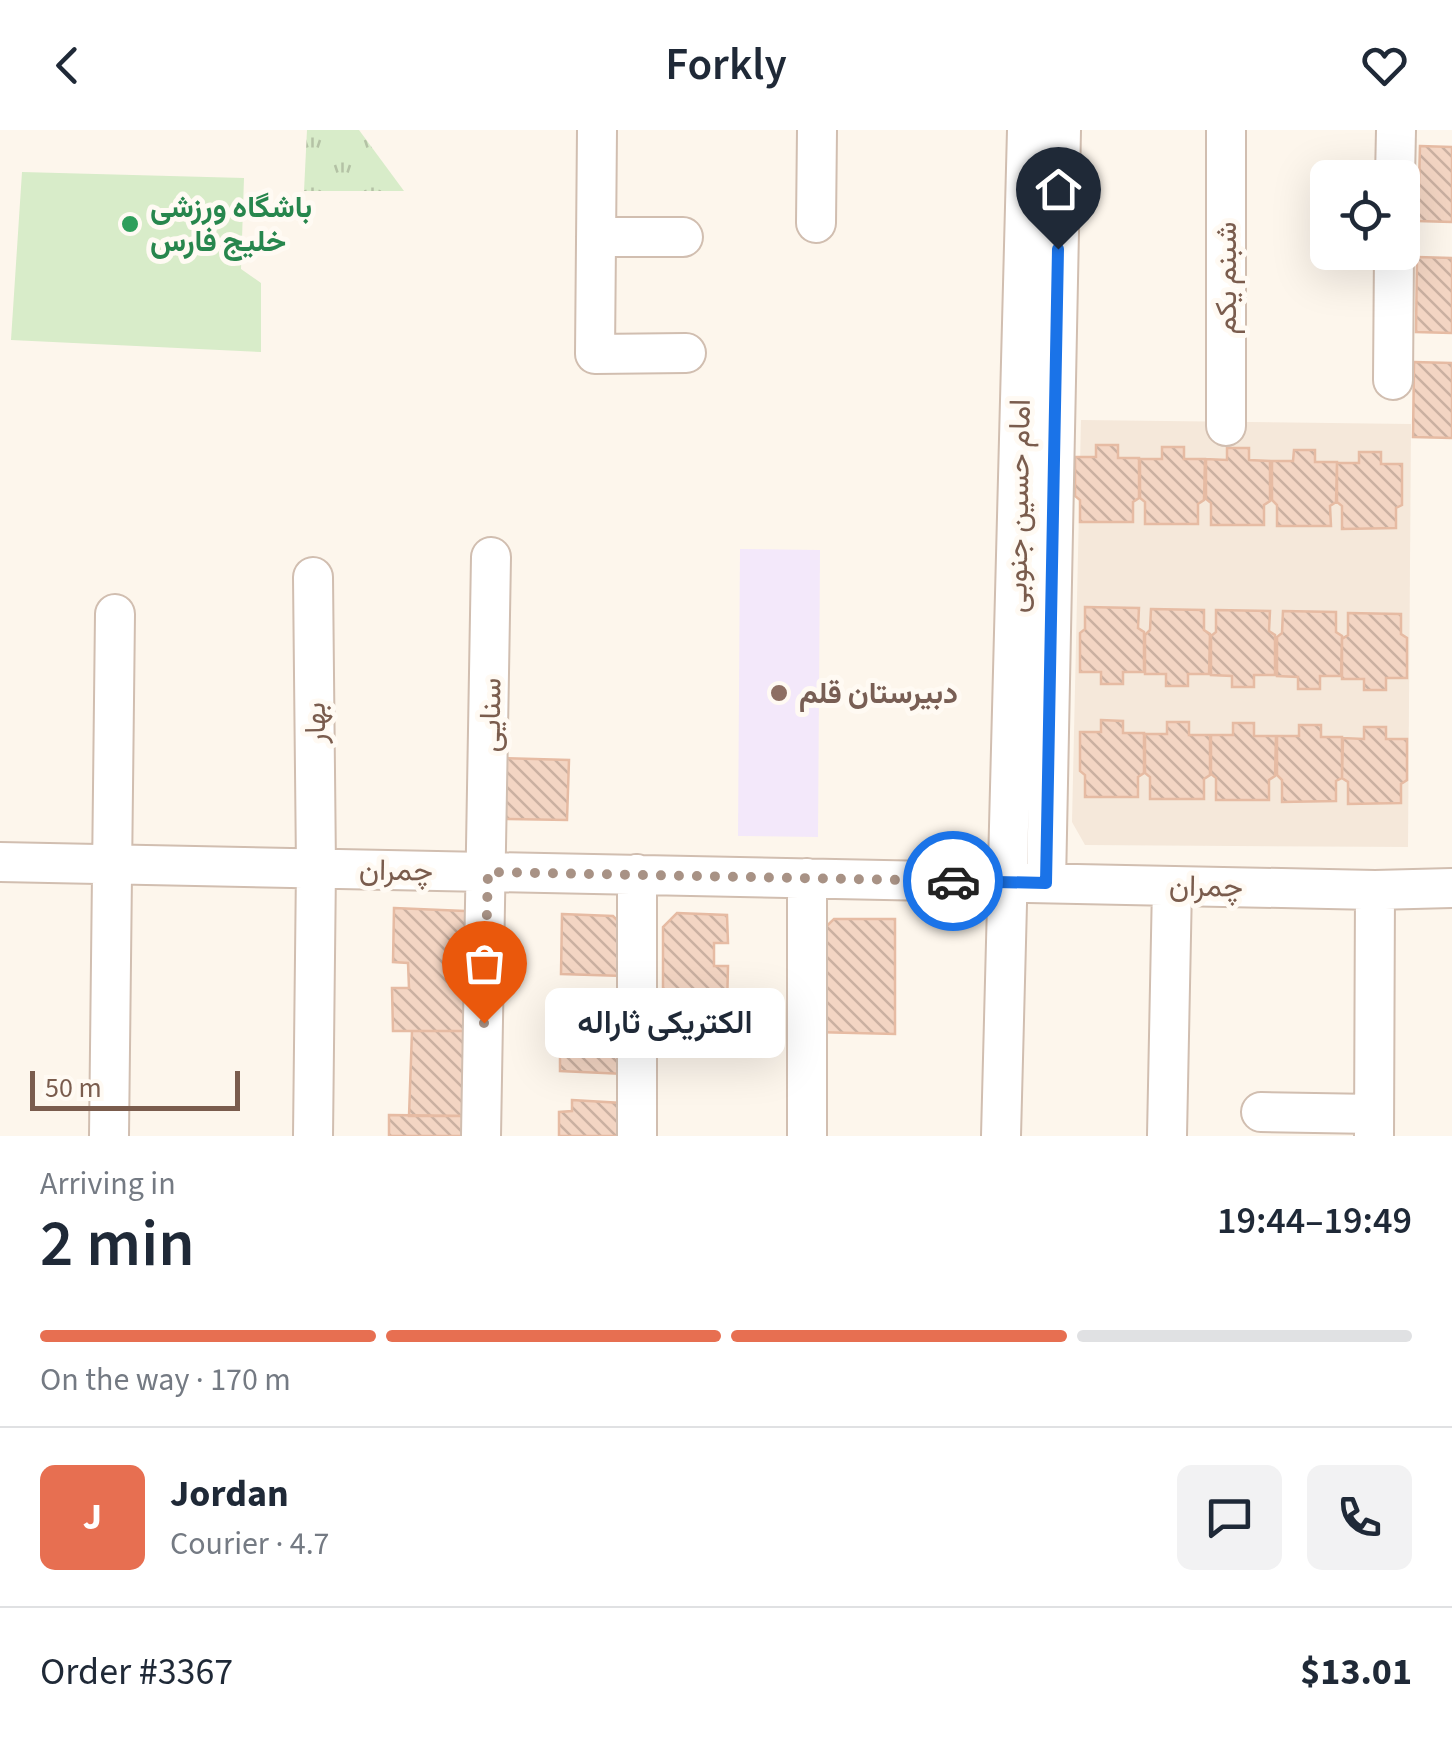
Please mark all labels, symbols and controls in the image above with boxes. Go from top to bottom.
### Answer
text: Forkly [665,33,787,97]
icon: back [40,38,95,93]
icon: heart [1357,38,1412,93]
pin [1016,147,1101,250]
map controls [1310,160,1420,270]
button: locate [1310,160,1420,270]
icon: home [1031,162,1086,217]
place label: باشگاه ورزشی خلیج فارس [150,186,312,263]
marker: باشگاه ورزشی خلیج فارس [119,213,141,235]
street label: شبنم یکم [1205,222,1248,334]
street label: امام حسین جنوبی [995,399,1042,614]
place label: دبیرستان قلم [799,672,958,715]
street label: سنایی [468,677,513,753]
marker: دبیرستان قلم [768,682,790,704]
street label: بهار [294,702,337,745]
courier [903,831,1003,931]
street label: چمران [359,848,433,893]
icon: car [926,854,981,909]
street label: چمران [1169,864,1243,909]
pin [442,921,527,1024]
icon: bag [457,936,512,991]
callout: الکتریکی ثاراله [544,988,784,1058]
text: الکتریکی ثاراله [577,1000,753,1046]
scale bar [30,1066,240,1110]
text: 50 m [45,1068,102,1108]
text: Arriving in [40,1161,176,1207]
text: 19:44–19:49 [1217,1194,1412,1248]
text: 2 min [40,1198,195,1291]
text: On the way · 170 m [40,1357,291,1403]
button: chat [1177,1465,1282,1570]
button: phone [1307,1465,1412,1570]
text: Jordan [170,1467,289,1521]
text: J [83,1490,102,1544]
text: Courier · 4.7 [170,1521,330,1567]
text: Order #3367 [40,1645,233,1699]
text: $13.01 [1300,1645,1412,1699]

